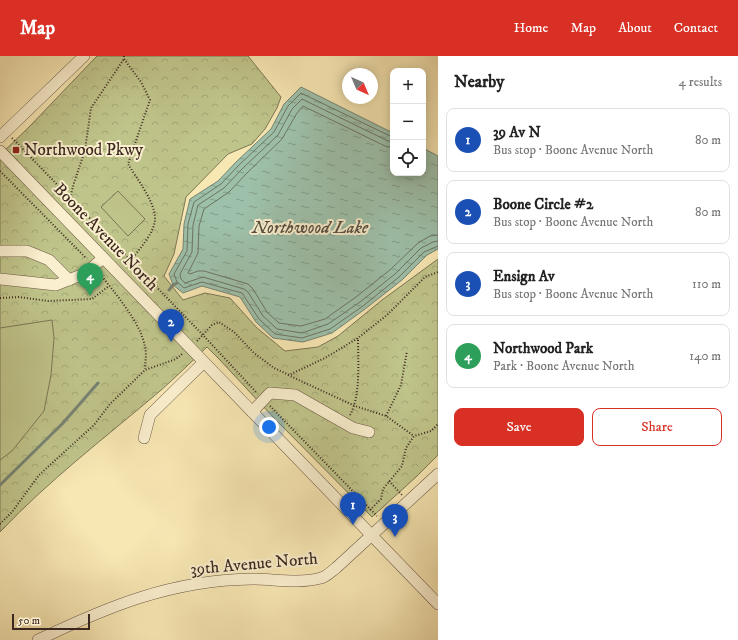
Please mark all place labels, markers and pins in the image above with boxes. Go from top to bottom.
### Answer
place label: Northwood Pkwy [24,139,144,161]
marker: Northwood Pkwy [11,145,21,155]
pin: 4 [77,263,103,296]
pin: 2 [158,309,184,342]
pin: 1 [340,492,366,525]
pin: 3 [382,504,408,537]

